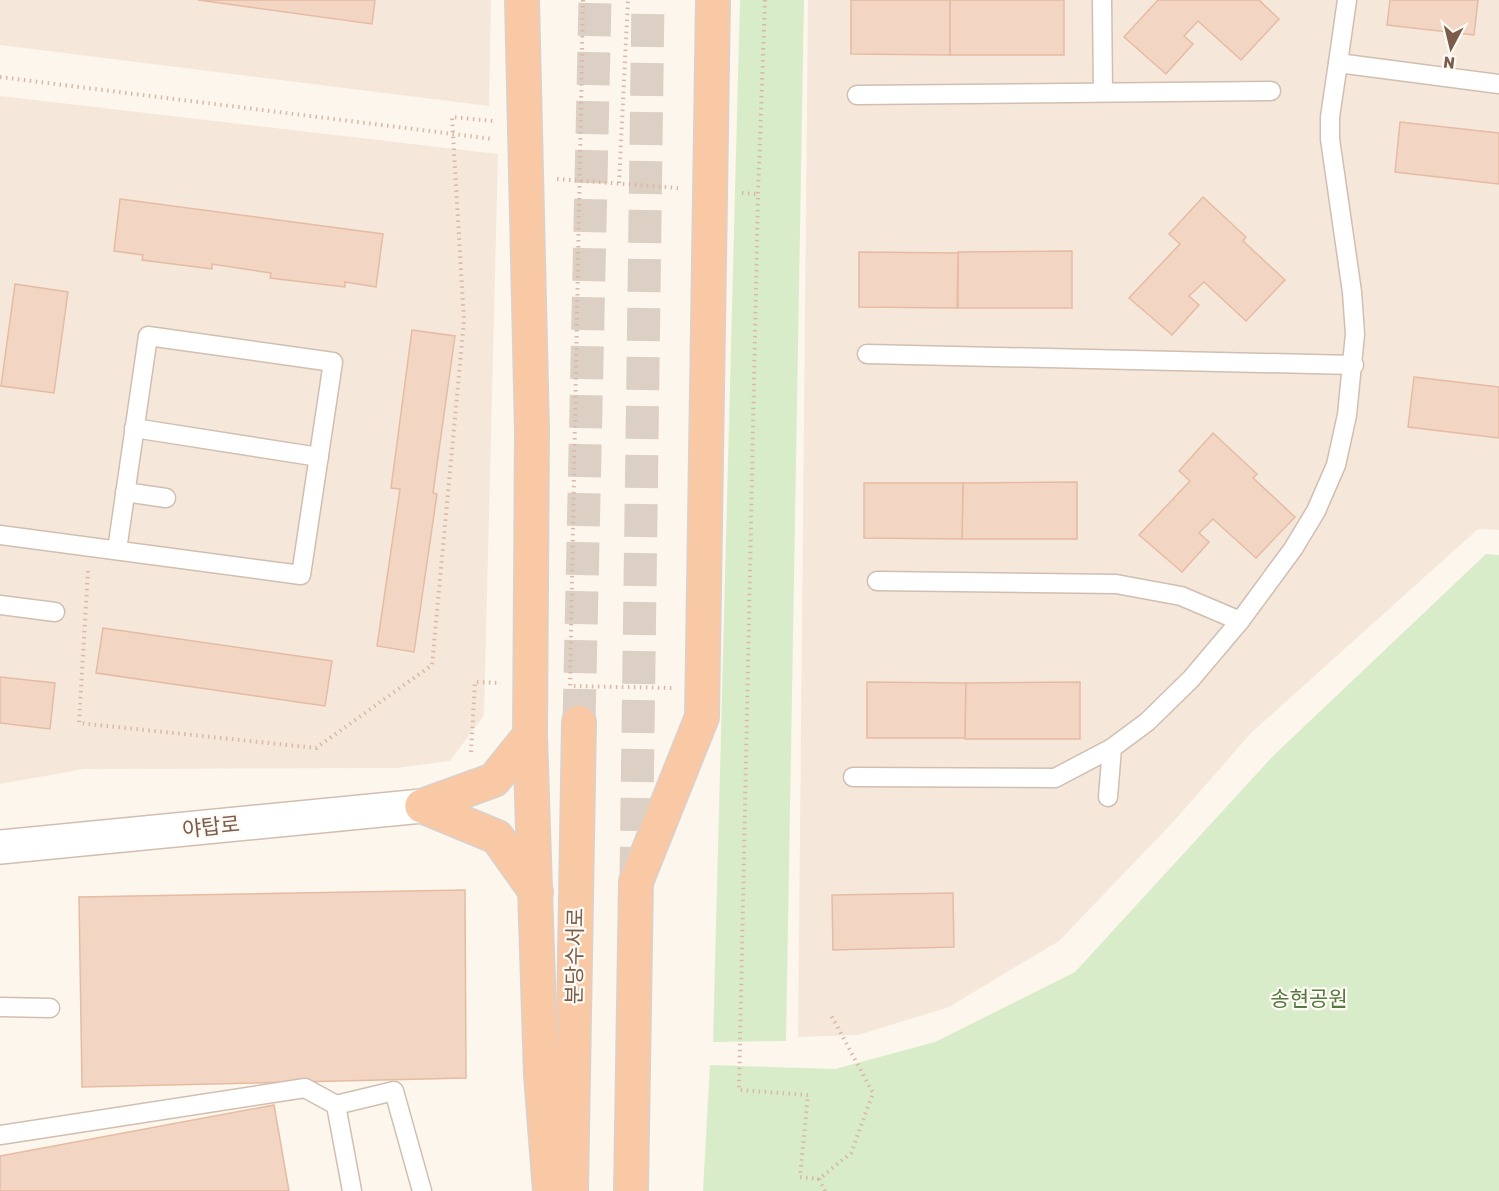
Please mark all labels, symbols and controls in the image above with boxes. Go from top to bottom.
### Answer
north arrow [1421,18,1481,78]
text: N [1442,52,1456,73]
street label: 야탑로 [181,811,241,842]
street label: 분당수서로 [561,907,588,1005]
park label: 송현공원 [1270,986,1348,1011]

